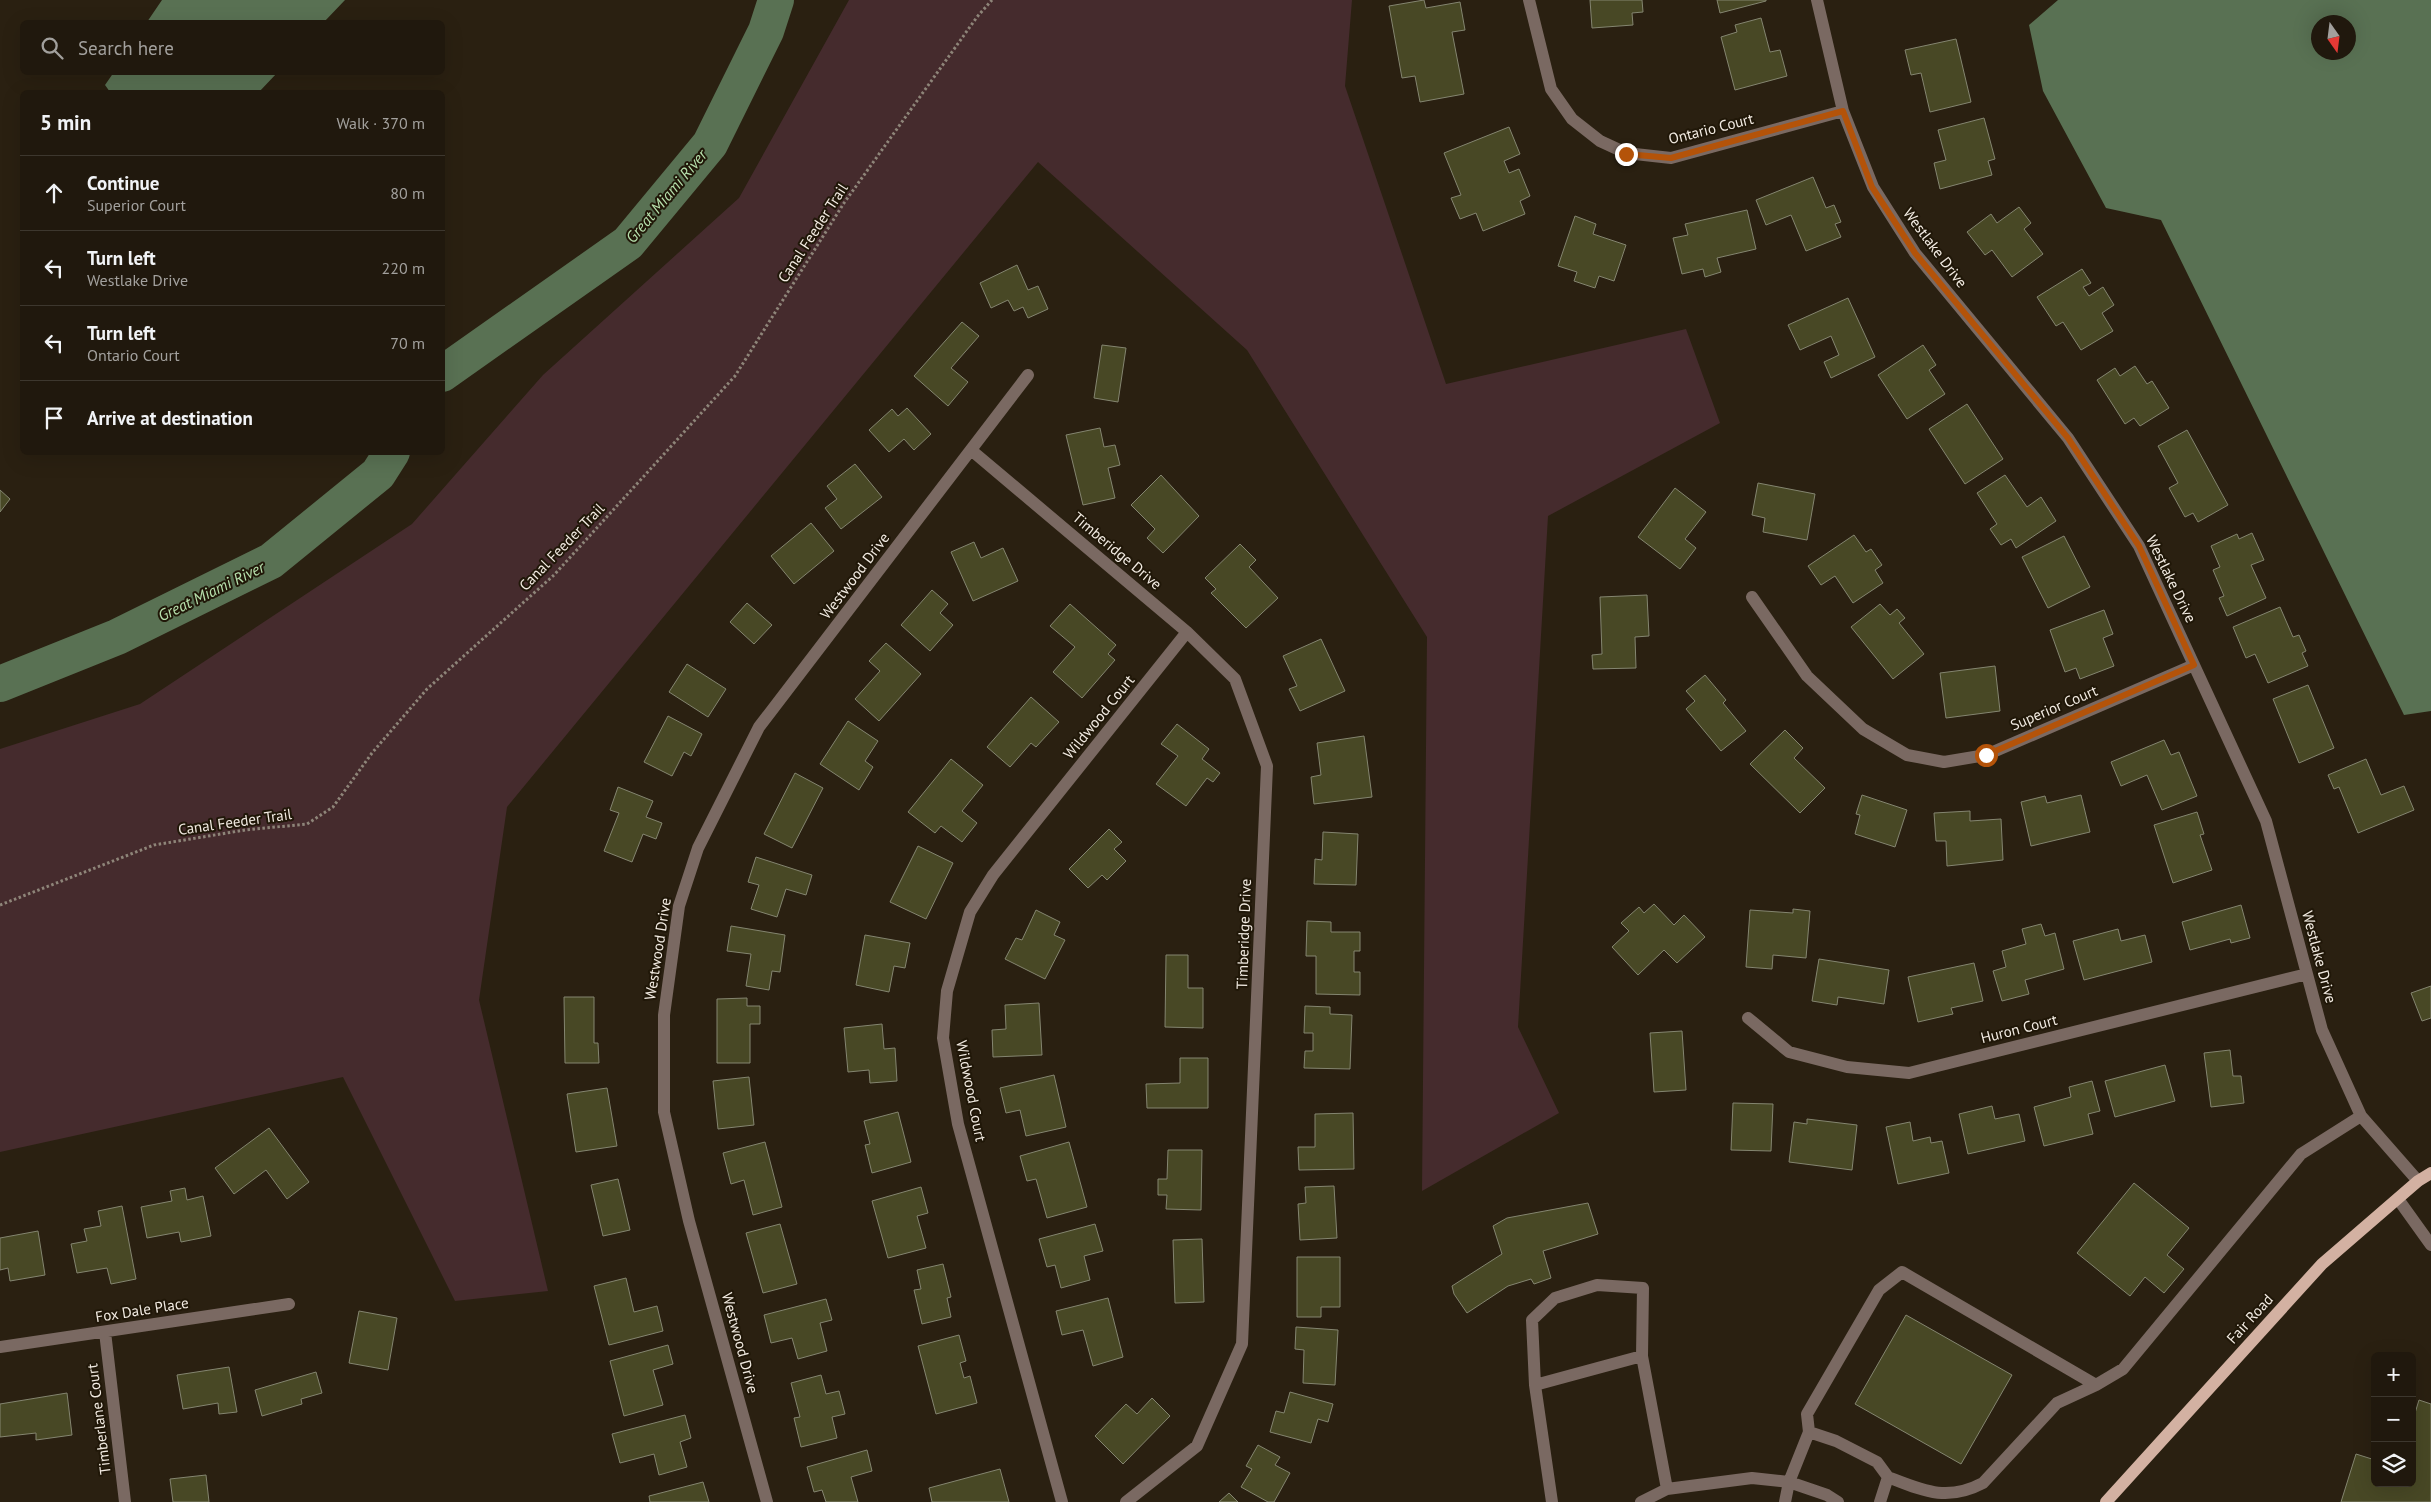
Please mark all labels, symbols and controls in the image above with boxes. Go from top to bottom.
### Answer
north arrow [2311,15,2356,60]
search box [20,20,445,75]
icon: search [38,34,66,62]
text: Search here [78,36,174,60]
text: 5 min [40,109,91,136]
street label: Ontario Court [1666,109,1755,148]
text: Walk · 370 m [336,113,425,133]
route end [1615,143,1638,166]
water label: Great Miami River [621,144,712,247]
text: Continue [87,171,159,195]
icon: ahead [40,179,68,207]
street label: Canal Feeder Trail [773,179,852,286]
text: 80 m [390,183,425,203]
text: Superior Court [87,195,186,215]
street label: Westlake Drive [1899,204,1972,291]
text: Turn left [87,246,156,270]
icon: left [40,254,68,282]
text: 220 m [382,258,425,278]
text: Westlake Drive [87,270,188,290]
text: Turn left [87,321,156,345]
icon: left [40,329,68,357]
text: 70 m [390,333,425,353]
text: Ontario Court [87,345,180,365]
icon: arrive [40,404,68,432]
text: Arrive at destination [87,406,253,430]
street label: Canal Feeder Trail [515,498,609,594]
street label: Timberidge Drive [1069,508,1166,593]
street label: Westwood Drive [816,529,893,623]
street label: Westlake Drive [2142,532,2201,626]
water label: Great Miami River [154,556,269,625]
street label: Wildwood Court [1059,671,1138,763]
street label: Superior Court [2007,681,2100,734]
route start [1975,744,1998,767]
street label: Canal Feeder Trail [177,804,294,839]
street label: Timberidge Drive [1232,878,1255,990]
street label: Westwood Drive [640,896,675,1001]
street label: Westlake Drive [2298,909,2341,1005]
street label: Huron Court [1979,1010,2059,1047]
street label: Wildwood Court [952,1039,991,1143]
street label: Westwood Drive [718,1290,763,1395]
street label: Fair Road [2222,1290,2277,1347]
street label: Fox Dale Place [94,1293,190,1326]
map controls [2371,1352,2416,1487]
button: + [2371,1352,2416,1397]
street label: Timberlane Court [82,1362,115,1476]
button: − [2371,1397,2416,1442]
button: layers [2371,1442,2416,1487]

